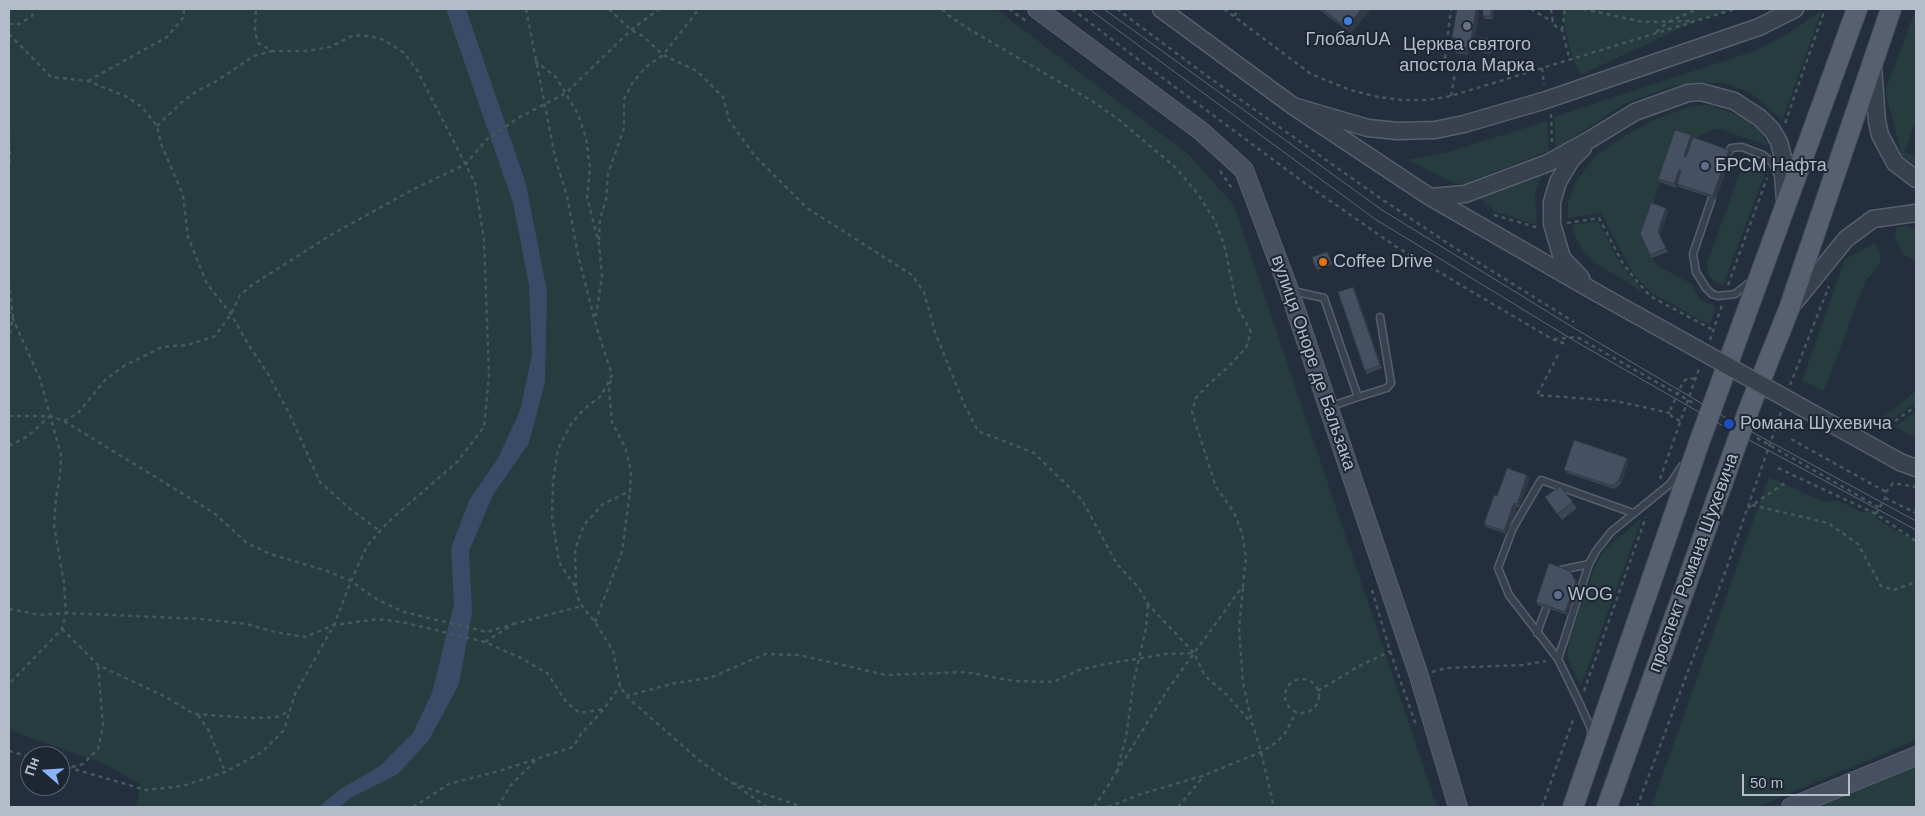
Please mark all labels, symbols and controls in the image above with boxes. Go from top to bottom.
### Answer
marker: ГлобалUA [1342,15,1354,27]
marker: Церква святого апостола Марка [1461,20,1473,32]
place label: ГлобалUA [1306,29,1390,51]
place label: Церква святого апостола Марка [1399,34,1535,76]
place label: БРСМ Нафта [1715,155,1827,177]
marker: БРСМ Нафта [1699,160,1711,172]
place label: Coffee Drive [1333,251,1433,273]
street label: вулиця Оноре де Бальзака [1266,253,1360,473]
marker: Coffee Drive [1317,256,1329,268]
place label: Романа Шухевича [1740,413,1892,435]
marker: Романа Шухевича [1722,417,1736,431]
street label: проспект Романа Шухевича [1644,450,1744,676]
place label: WOG [1568,584,1613,606]
marker: WOG [1552,589,1564,601]
north arrow [20,746,70,796]
text: Пн [21,755,42,778]
scale bar [1745,764,1852,796]
text: 50 m [1750,774,1783,791]

